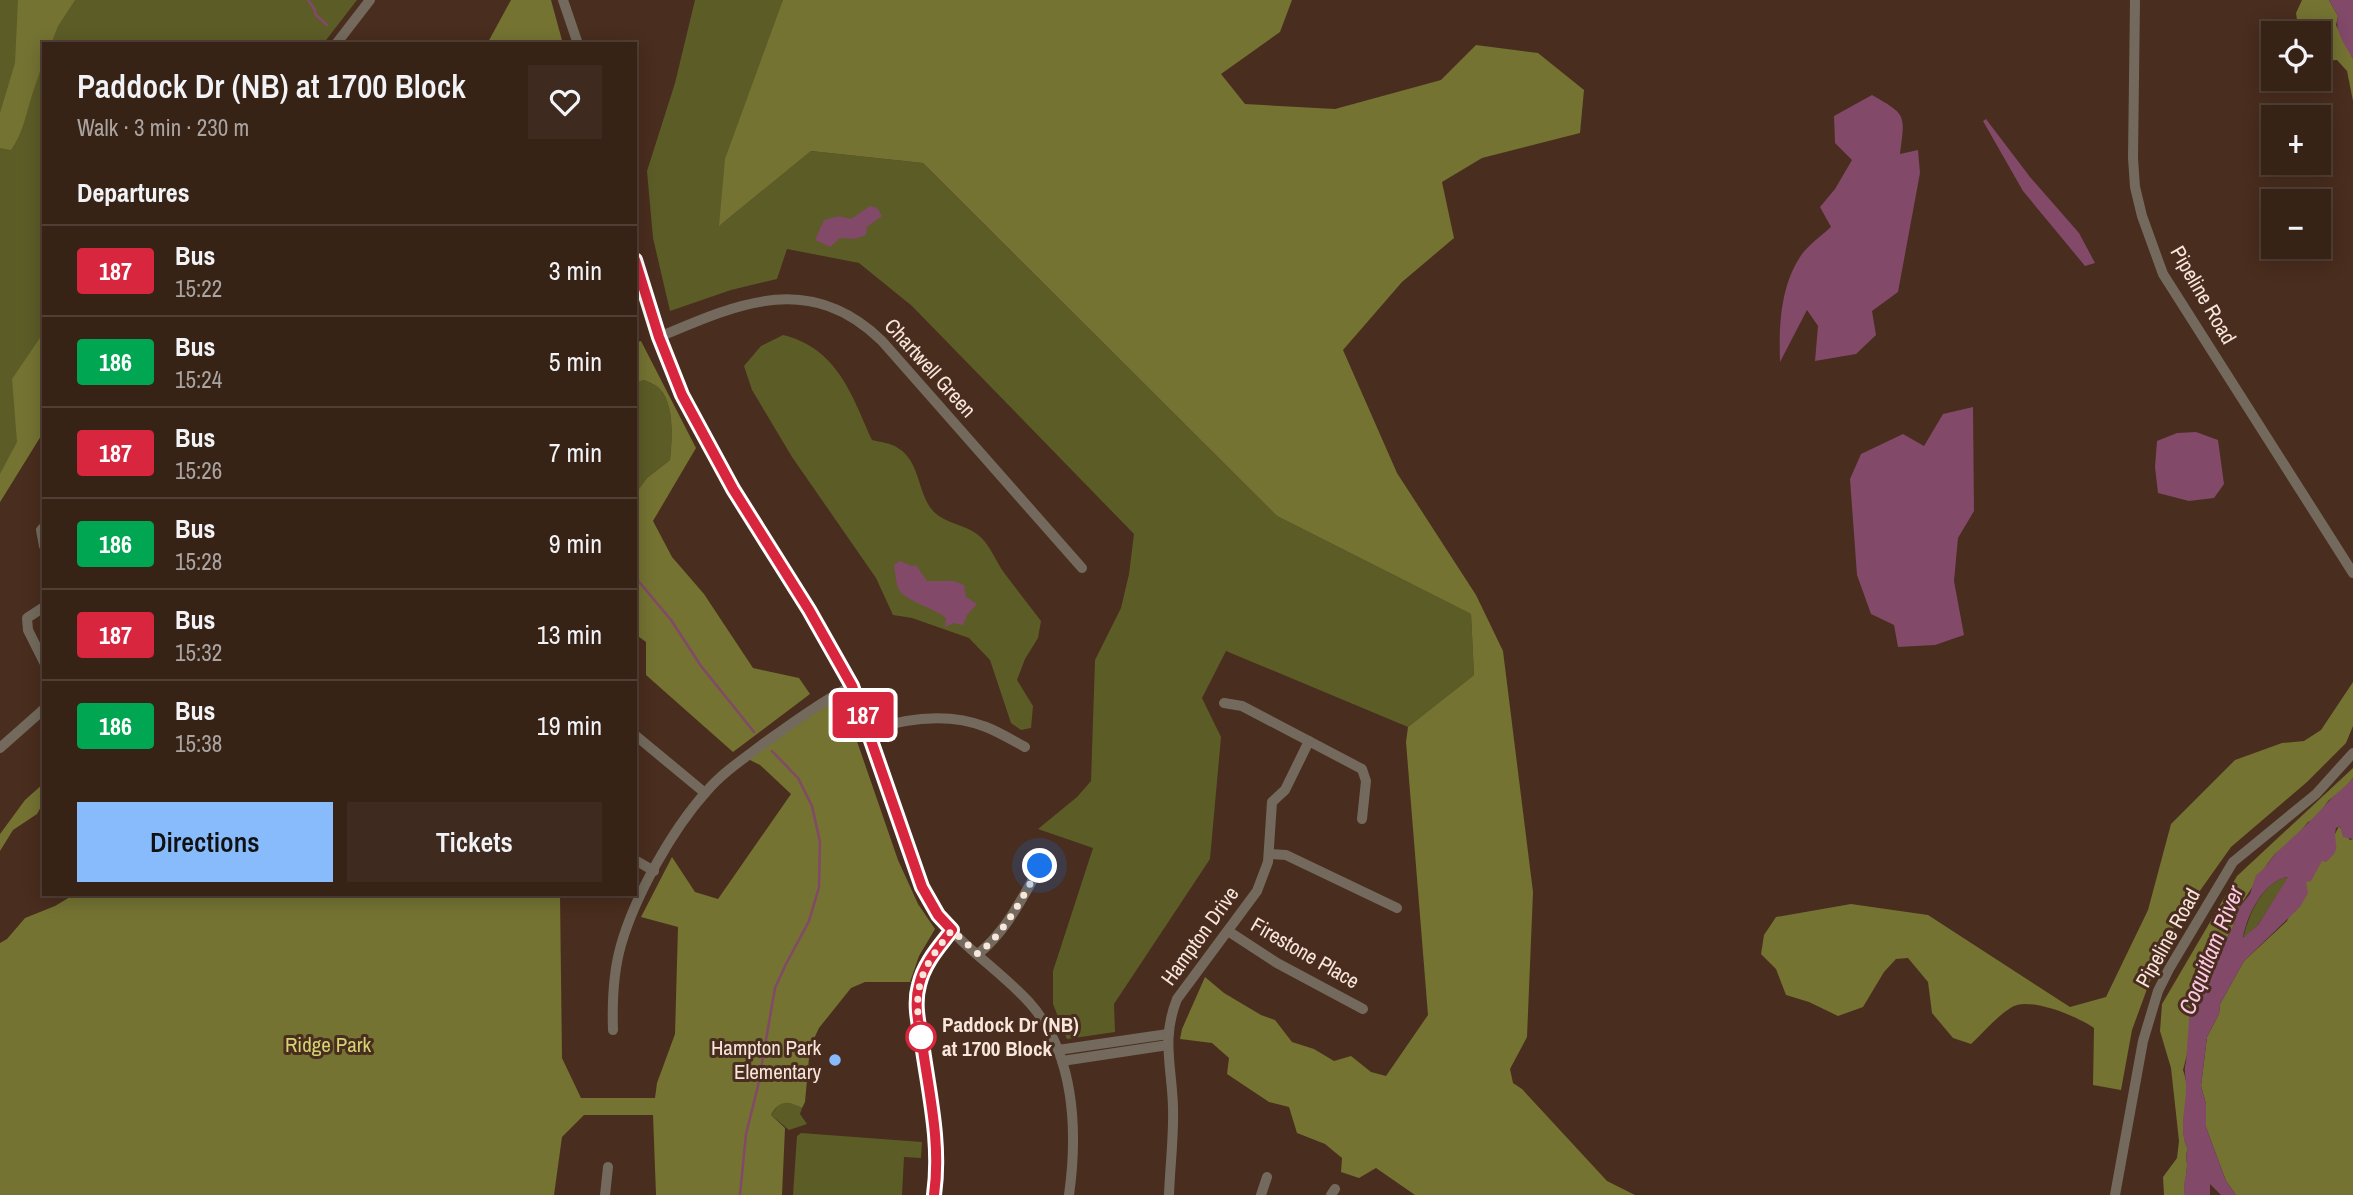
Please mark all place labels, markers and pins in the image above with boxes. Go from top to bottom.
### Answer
place label: Paddock Dr (NB) at 1700 Block [942,1010,1079,1063]
marker: Paddock Dr (NB) at 1700 Block [906,1022,936,1052]
place label: Hampton Park Elementary [711,1033,821,1086]
marker: Hampton Park Elementary [827,1052,843,1068]

